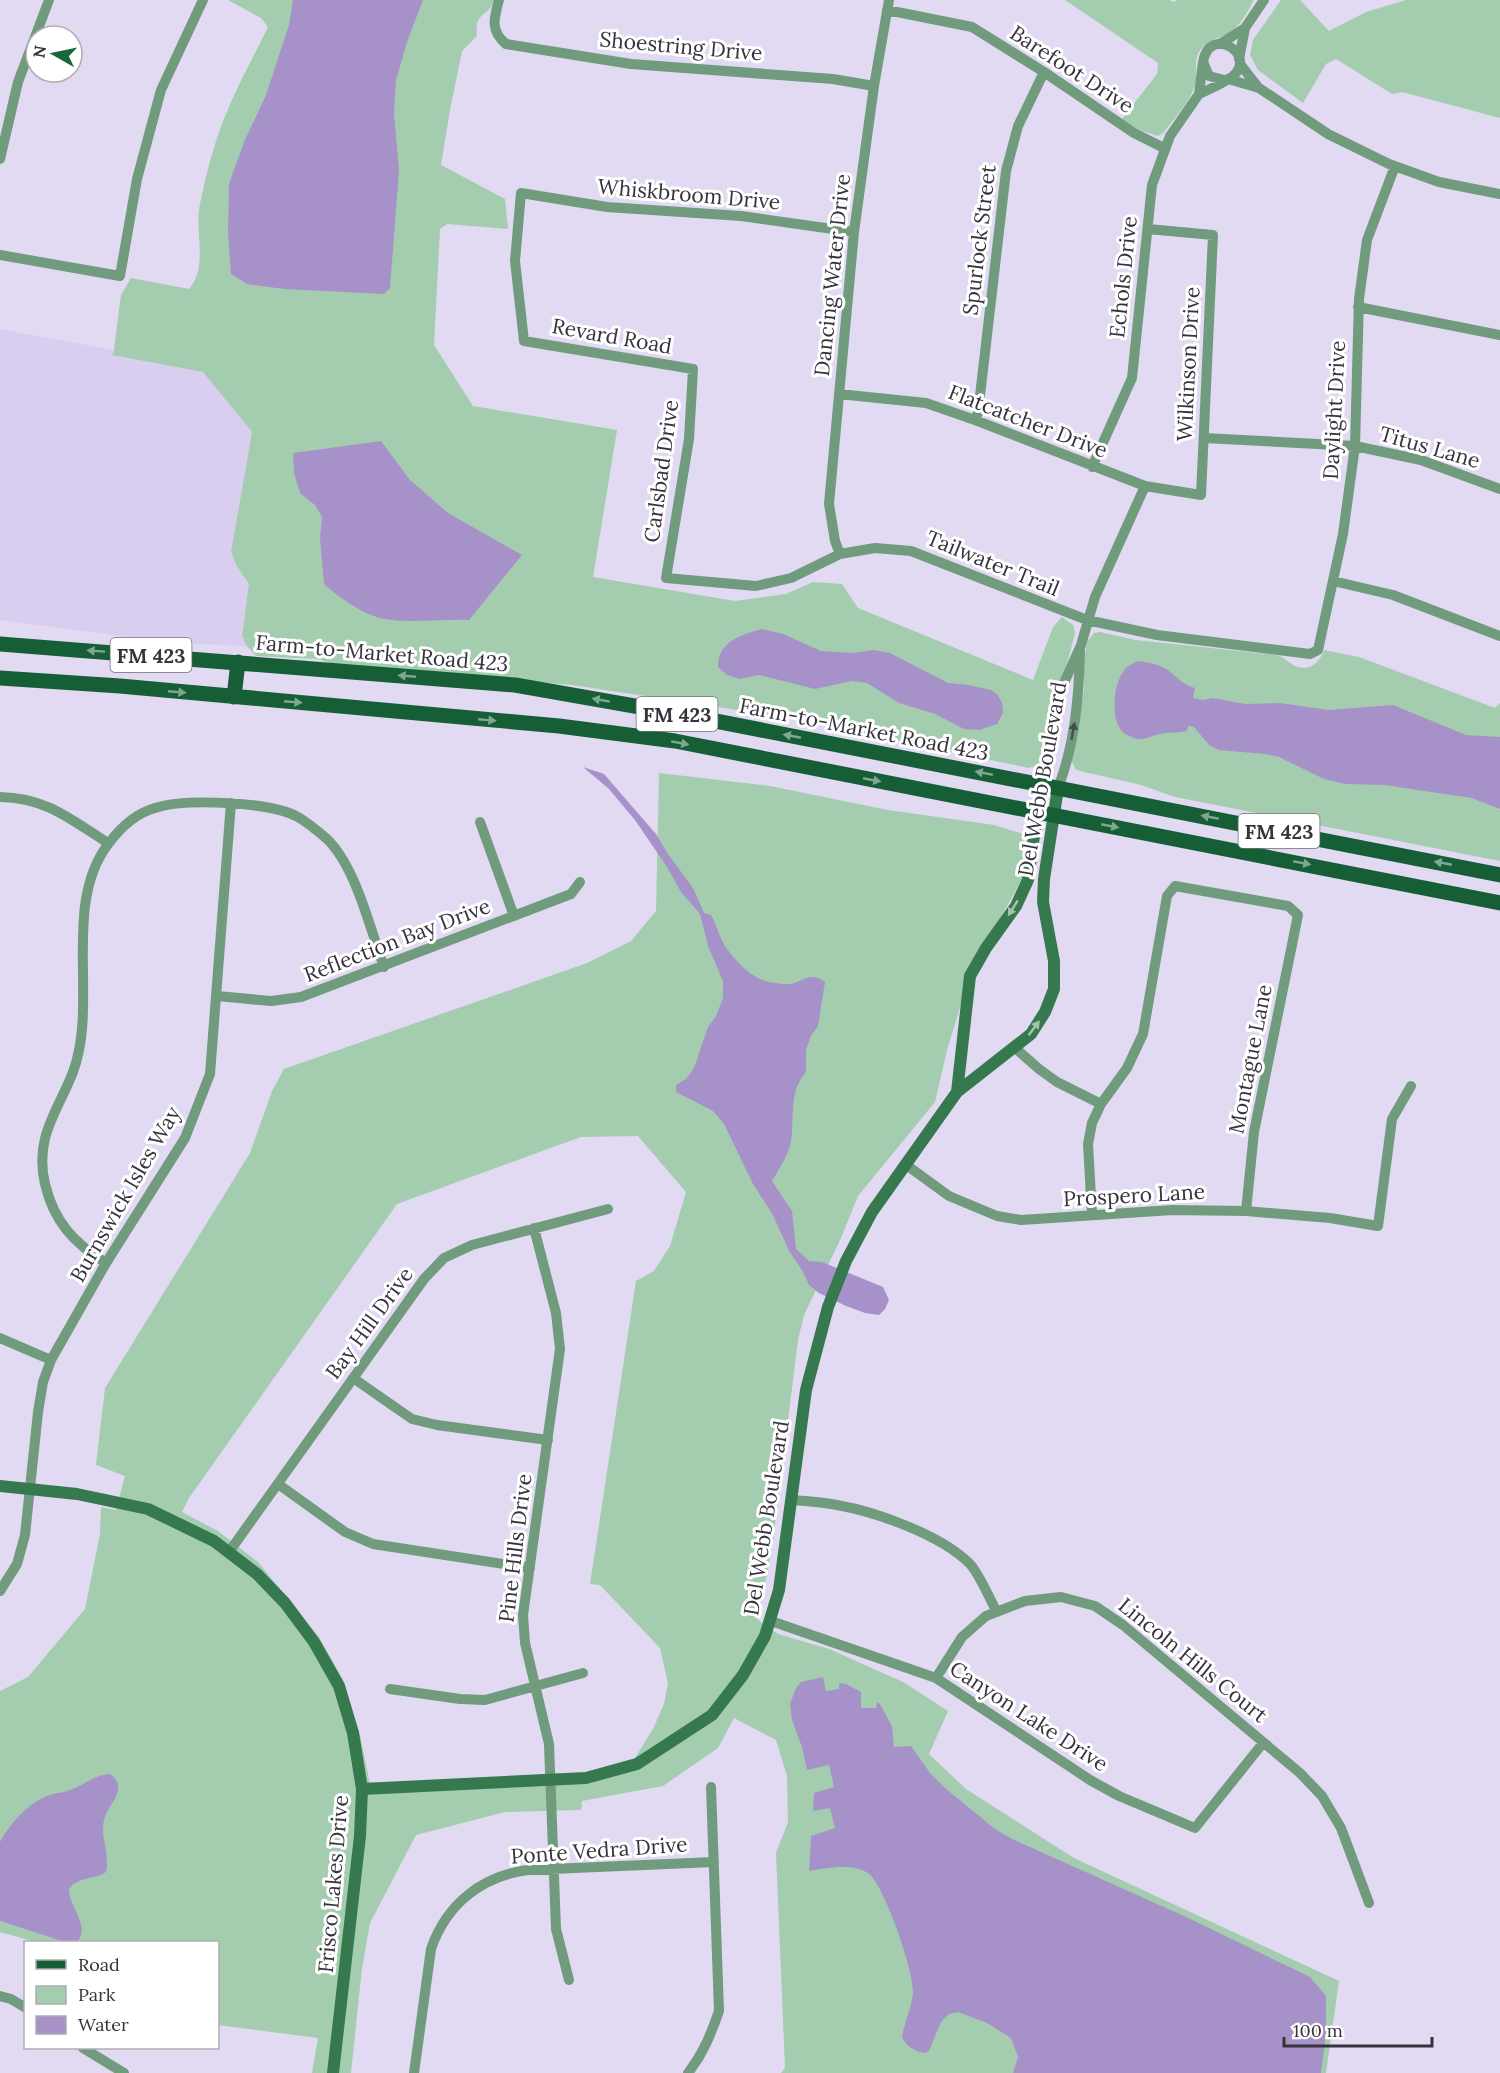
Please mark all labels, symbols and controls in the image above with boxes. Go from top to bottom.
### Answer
street label: Barefoot Drive [1005,19,1139,119]
north arrow [24,24,84,84]
street label: Shoestring Drive [598,25,764,67]
text: N [28,44,50,59]
street label: Spurlock Street [956,162,1002,317]
street label: Dancing Water Drive [808,172,856,378]
street label: Whiskbroom Drive [596,173,782,215]
street label: Echols Drive [1103,215,1143,339]
street label: Wilkinson Drive [1170,286,1206,442]
street label: Revard Road [550,312,674,360]
street label: Daylight Drive [1317,340,1351,480]
street label: Flatcatcher Drive [945,378,1111,464]
street label: Carlsbad Drive [638,398,684,544]
street label: Titus Lane [1377,420,1483,474]
street label: Tailwater Trail [922,524,1064,602]
street label: Farm-to-Market Road 423 [255,629,509,677]
road number: FM 423 [110,638,192,672]
one-way arrow [86,646,105,656]
one-way arrow [398,671,417,681]
street label: Del Webb Boulevard [1012,680,1072,878]
one-way arrow [168,687,187,696]
street label: Farm-to-Market Road 423 [737,692,991,766]
one-way arrow [591,696,610,705]
one-way arrow [283,697,302,707]
road number: FM 423 [636,697,718,731]
one-way arrow [477,715,496,725]
one-way arrow [1069,722,1078,741]
one-way arrow [783,731,802,740]
one-way arrow [671,739,690,748]
one-way arrow [974,768,993,777]
one-way arrow [863,776,882,785]
one-way arrow [1201,812,1219,822]
road number: FM 423 [1238,814,1320,848]
one-way arrow [1101,822,1120,831]
one-way arrow [1433,858,1452,867]
one-way arrow [1293,859,1312,868]
street label: Reflection Bay Drive [300,892,494,988]
one-way arrow [1008,900,1019,916]
street label: Montague Lane [1222,982,1278,1136]
one-way arrow [1028,1020,1040,1036]
street label: Burnswick Isles Way [64,1101,186,1287]
street label: Prospero Lane [1062,1178,1206,1212]
street label: Bay Hill Drive [319,1262,419,1384]
street label: Del Webb Boulevard [737,1418,795,1618]
street label: Pine Hills Drive [492,1472,538,1624]
street label: Lincoln Hills Court [1113,1592,1274,1729]
street label: Canyon Lake Drive [945,1655,1113,1777]
street label: Frisco Lakes Drive [312,1794,354,1974]
street label: Ponte Vedra Drive [510,1830,688,1870]
legend [24,1941,219,2049]
text: Road [78,1953,120,1976]
text: Park [78,1983,116,2006]
scale bar [1284,2010,1432,2048]
text: Water [78,2013,129,2036]
text: 100 m [1293,2019,1343,2042]

